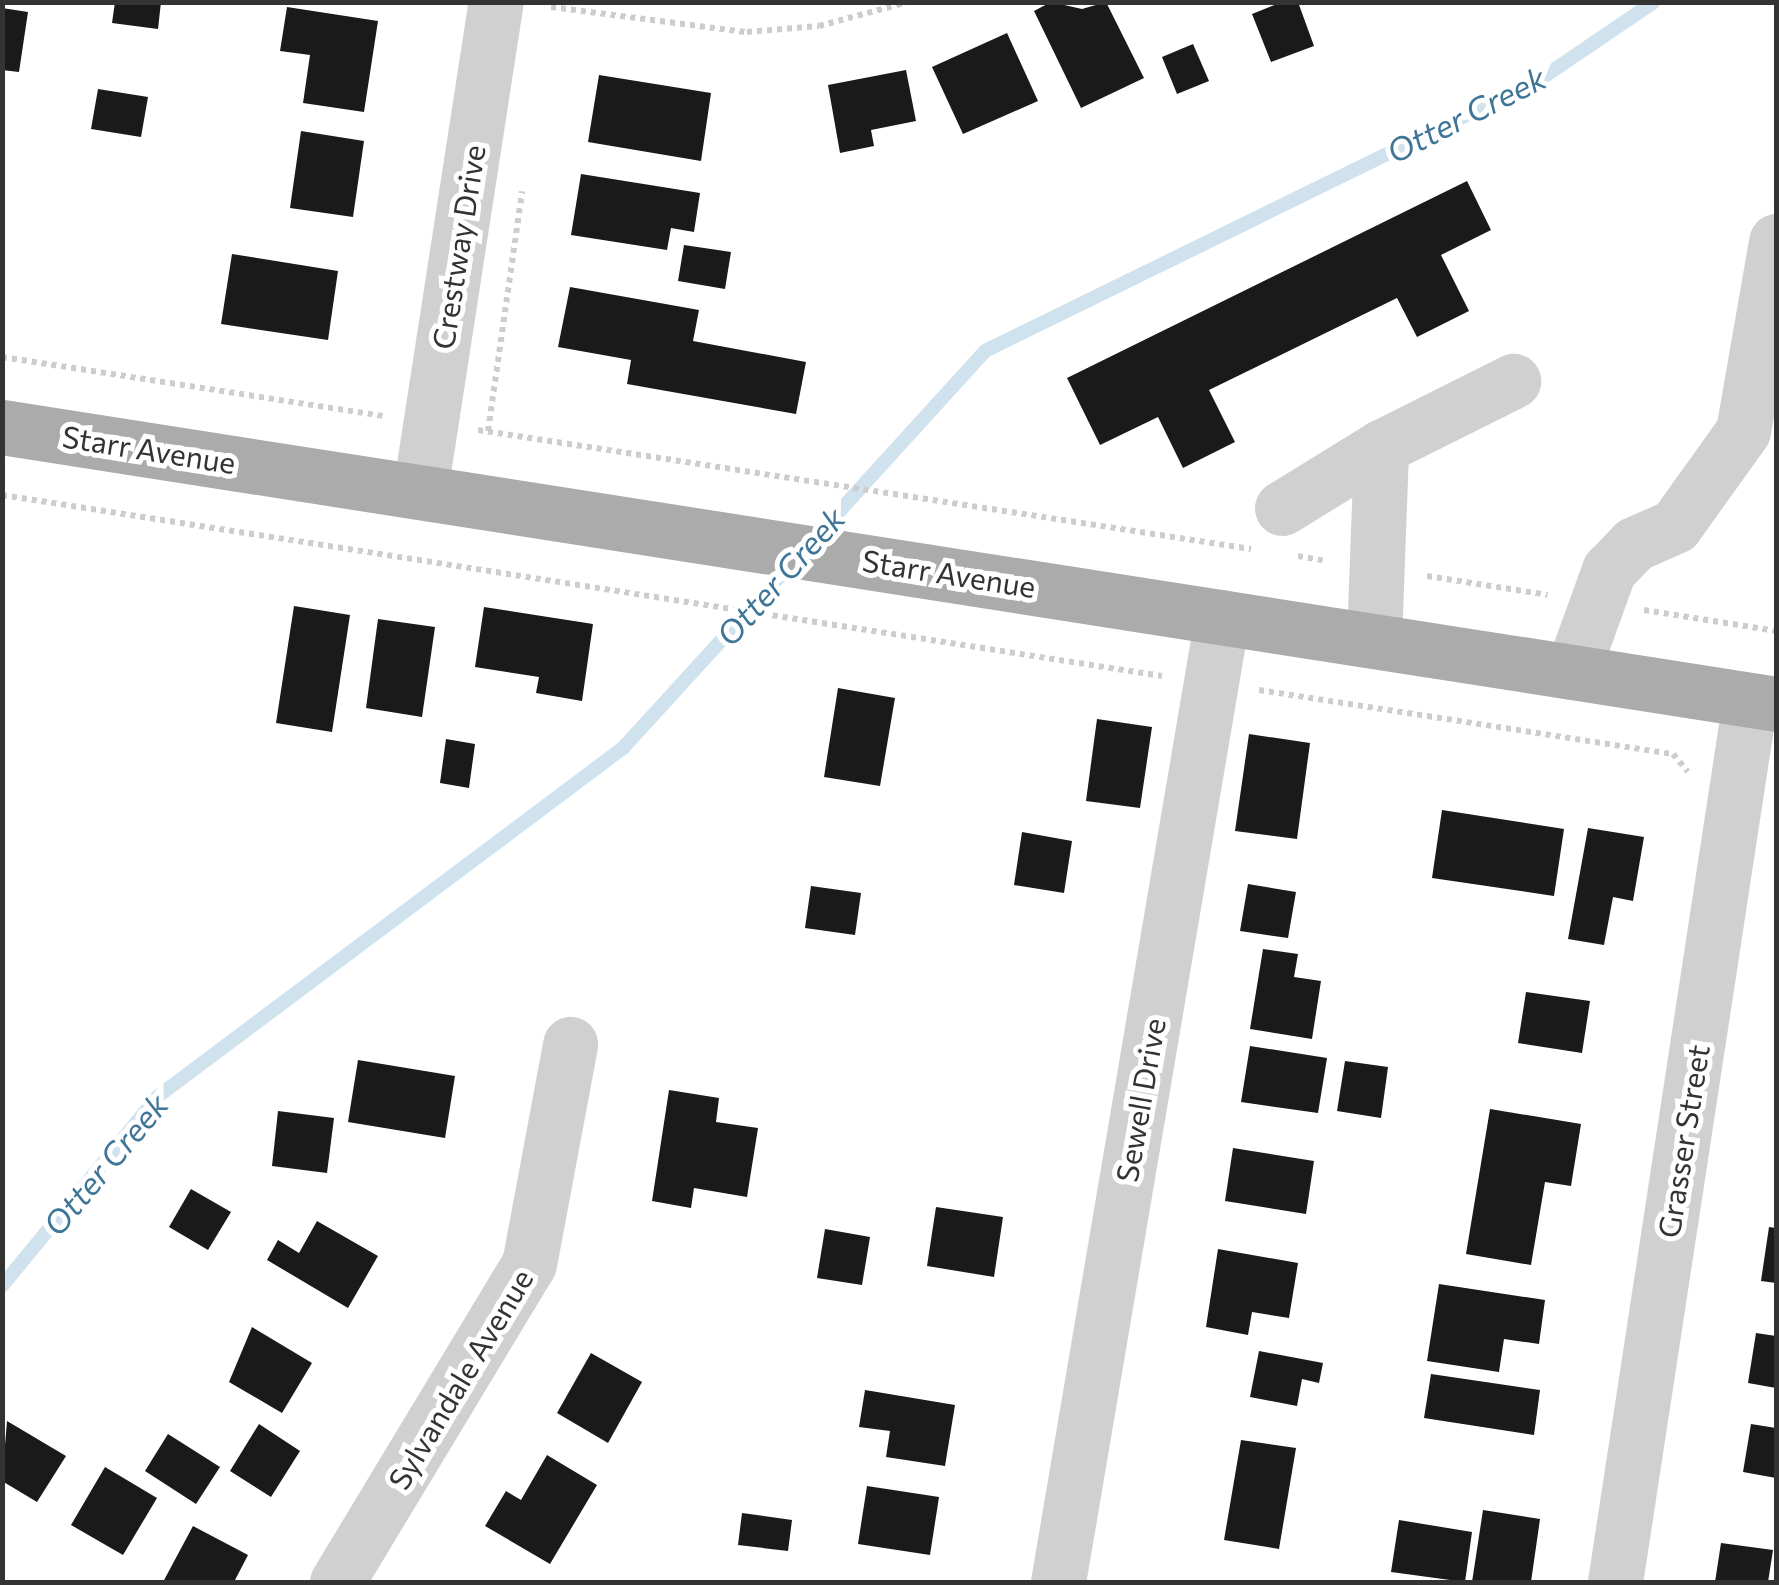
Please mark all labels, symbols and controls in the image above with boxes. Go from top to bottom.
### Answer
water label: Otter Creek [1380,58,1552,170]
street label: Crestway Drive [424,142,492,352]
street label: Starr Avenue [60,418,238,480]
water label: Otter Creek [708,499,852,653]
street label: Starr Avenue [860,542,1038,604]
street label: Sewell Drive [1108,1015,1172,1185]
street label: Grasser Street [1650,1042,1716,1240]
water label: Otter Creek [35,1085,175,1243]
street label: Sylvandale Avenue [380,1262,540,1496]

